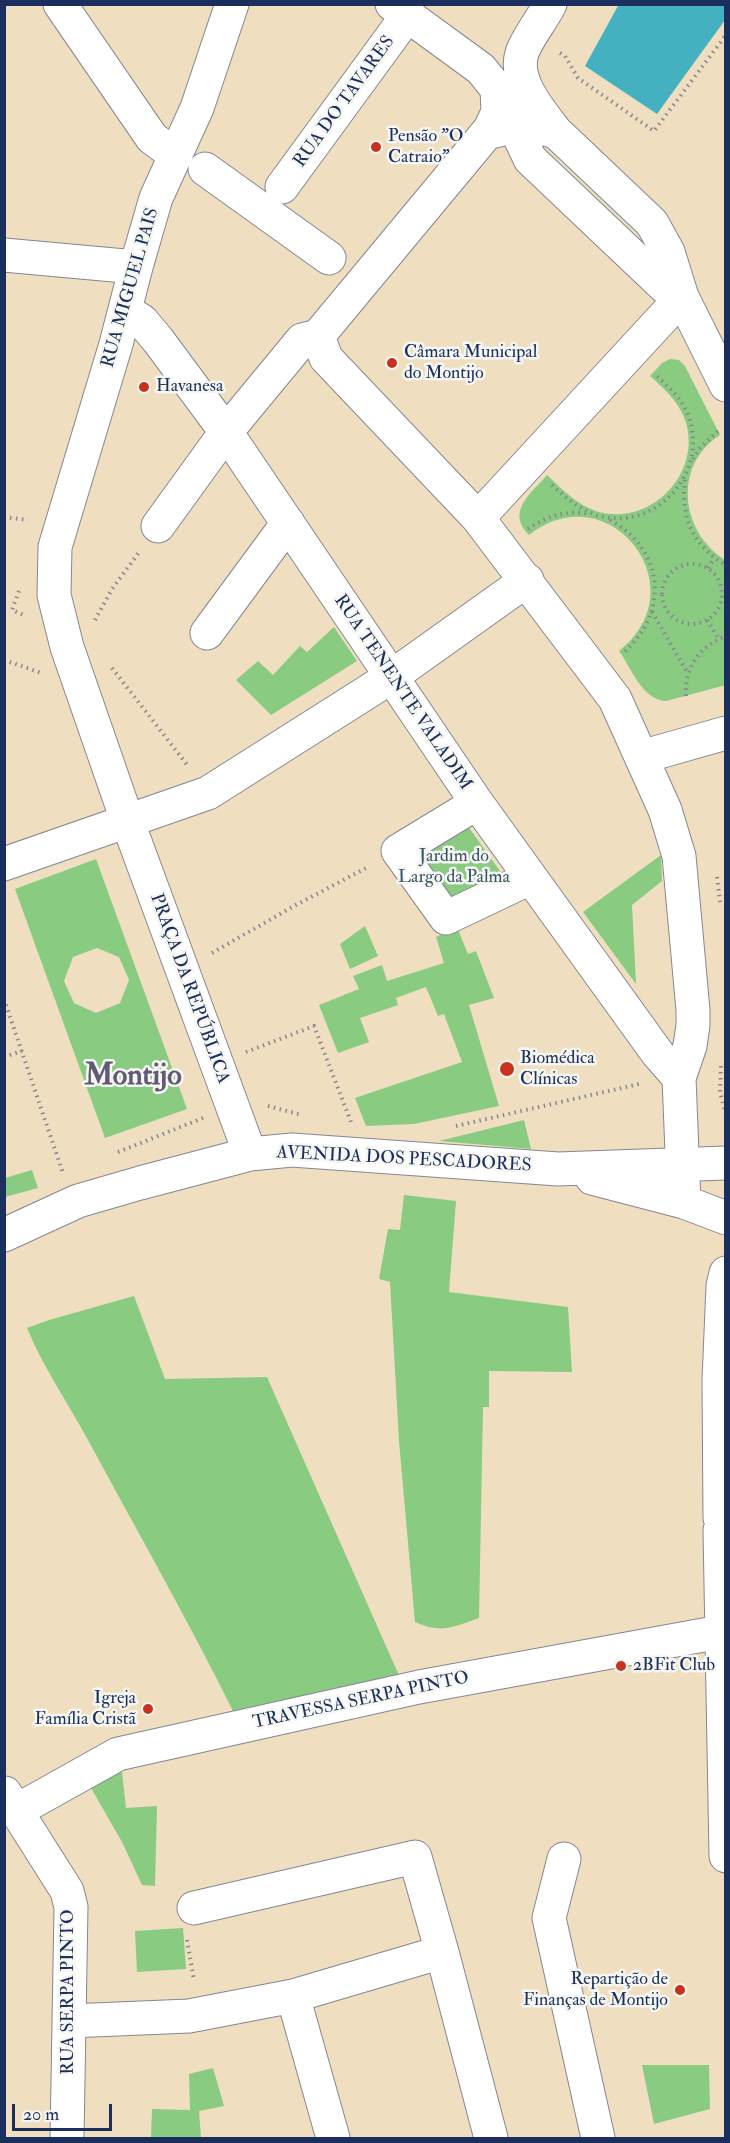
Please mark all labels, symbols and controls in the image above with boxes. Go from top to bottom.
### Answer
street label: RUA DO TAVARES [290,32,400,172]
place label: Pensão "O Catraio" [388,126,463,168]
marker: Pensão "O Catraio" [369,140,383,154]
street label: RUA MIGUEL PAIS [98,206,164,370]
place label: Câmara Municipal do Montijo [404,342,537,385]
marker: Câmara Municipal do Montijo [385,356,399,370]
place label: Havanesa [156,376,223,398]
marker: Havanesa [137,380,151,394]
street label: RUA TENENTE VALADIM [328,591,476,795]
park label: Jardim do Largo da Palma [398,846,510,888]
street label: PRAÇA DA REPÚBLICA [145,891,233,1087]
place label: Biomédica Clínicas [520,1048,595,1090]
district label: Montijo [84,1060,182,1096]
marker: Biomédica Clínicas [498,1060,516,1078]
street label: AVENIDA DOS PESCADORES [276,1143,532,1177]
place label: 2BFit Club [633,1655,715,1677]
marker: 2BFit Club [614,1659,628,1673]
street label: TRAVESSA SERPA PINTO [251,1668,471,1734]
place label: Igreja Família Cristã [35,1688,136,1730]
marker: Igreja Família Cristã [141,1702,155,1716]
street label: RUA SERPA PINTO [58,1909,80,2075]
place label: Repartição de Finanças de Montijo [523,1969,668,2012]
marker: Repartição de Finanças de Montijo [673,1983,687,1997]
scale bar [15,2092,116,2130]
text: 20 m [23,2103,59,2126]

